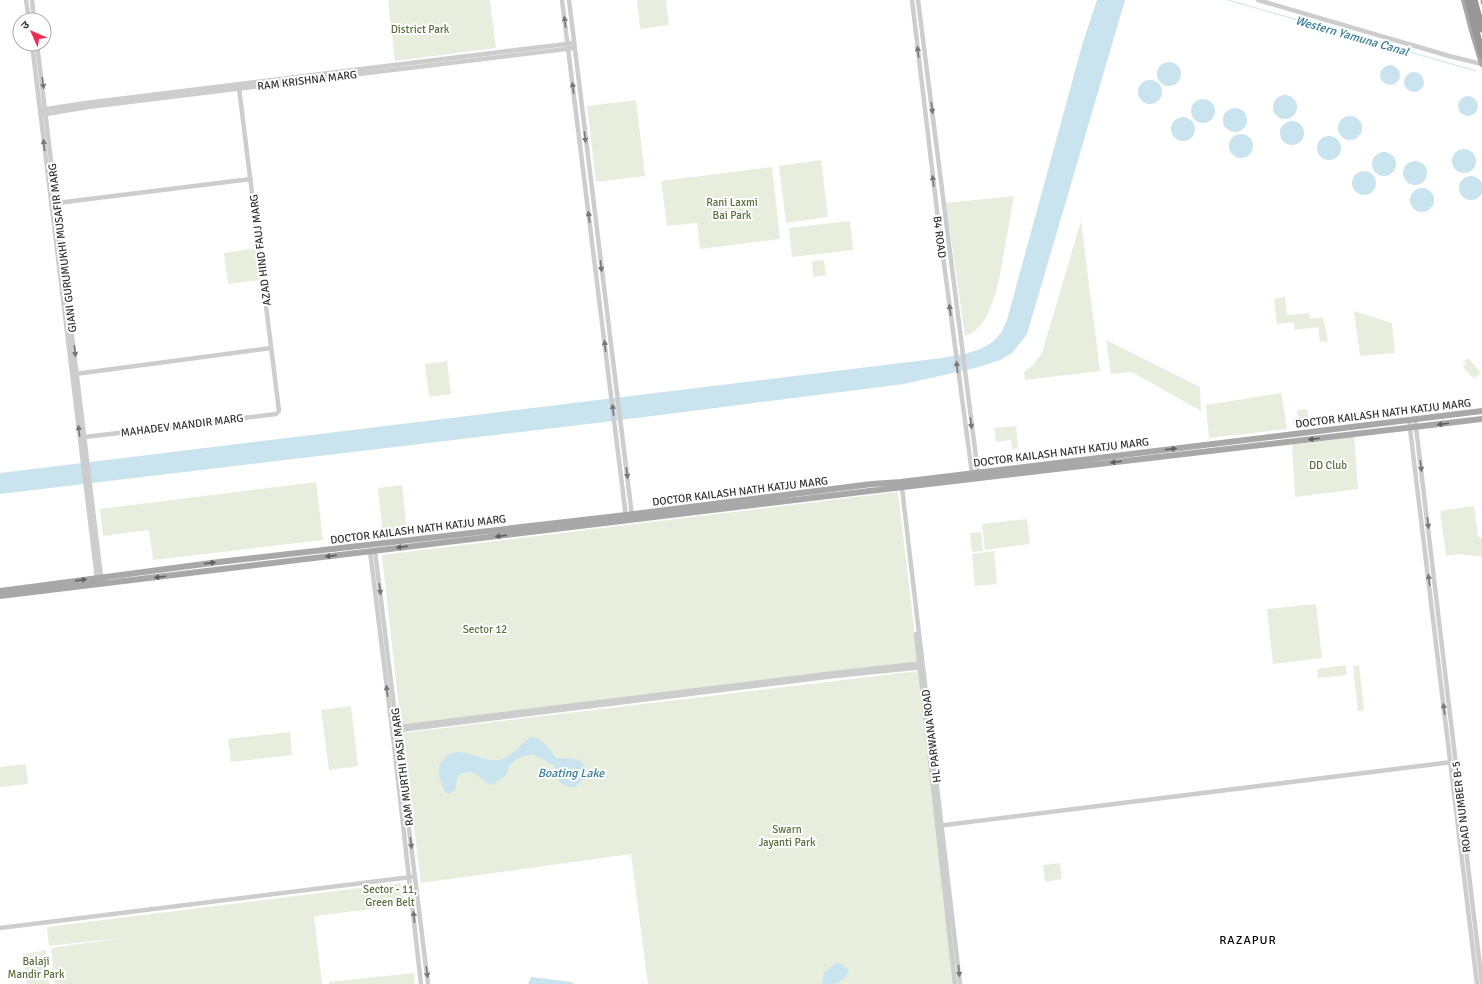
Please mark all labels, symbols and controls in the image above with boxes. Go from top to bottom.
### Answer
north arrow [12,12,52,52]
water label: Western Yamuna Canal [1294,13,1412,60]
one-way arrow [562,16,568,28]
text: उ [18,18,33,32]
park label: District Park [391,23,450,36]
one-way arrow [915,46,921,58]
street label: RAM KRISHNA MARG [256,68,358,93]
one-way arrow [39,77,46,89]
one-way arrow [570,82,576,94]
one-way arrow [928,102,935,114]
one-way arrow [582,131,589,143]
one-way arrow [41,139,48,151]
street label: GIANI GURUMUKHI MUSAFIR MARG [46,163,79,333]
one-way arrow [930,175,937,188]
street label: AZAD HIND FAUJ MARG [247,194,274,306]
park label: Rani Laxmi Bai Park [706,196,758,222]
one-way arrow [586,211,592,223]
street label: B4 ROAD [930,215,949,259]
one-way arrow [598,260,604,272]
one-way arrow [947,304,953,316]
one-way arrow [601,340,608,352]
one-way arrow [72,345,78,357]
one-way arrow [954,361,961,373]
street label: DOCTOR KAILASH NATH KATJU MARG [1294,396,1472,431]
one-way arrow [610,404,616,416]
street label: MAHADEV MANDIR MARG [120,412,244,439]
one-way arrow [968,416,974,429]
one-way arrow [1437,421,1449,427]
one-way arrow [75,425,82,437]
street label: DOCTOR KAILASH NATH KATJU MARG [972,435,1150,470]
one-way arrow [1308,436,1320,442]
one-way arrow [1165,446,1177,452]
one-way arrow [1110,459,1122,466]
park label: DD Club [1309,459,1347,472]
one-way arrow [1417,460,1424,472]
one-way arrow [624,467,630,479]
street label: DOCTOR KAILASH NATH KATJU MARG [651,474,829,509]
street label: DOCTOR KAILASH NATH KATJU MARG [329,512,507,547]
one-way arrow [1424,517,1431,529]
one-way arrow [495,533,508,539]
one-way arrow [396,544,408,551]
one-way arrow [325,553,337,559]
one-way arrow [204,560,216,566]
one-way arrow [154,573,166,580]
one-way arrow [1425,574,1432,586]
one-way arrow [75,577,87,583]
one-way arrow [377,583,383,595]
park label: Sector 12 [463,623,507,636]
one-way arrow [384,685,390,697]
street label: HL PARWANA ROAD [919,688,944,783]
one-way arrow [1441,703,1447,715]
street label: RAM MURTHI PASI MARG [389,707,416,827]
street label: ROAD NUMBER B-5 [1449,761,1474,853]
water label: Boating Lake [538,766,605,781]
park label: Swarn Jayanti Park [758,823,816,849]
one-way arrow [408,837,414,849]
park label: Sector - 11, Green Belt [363,883,417,909]
one-way arrow [411,911,417,923]
district label: RAZAPUR [1219,933,1277,948]
park label: Balaji Mandir Park [8,955,65,981]
one-way arrow [956,965,962,977]
one-way arrow [423,966,430,978]

